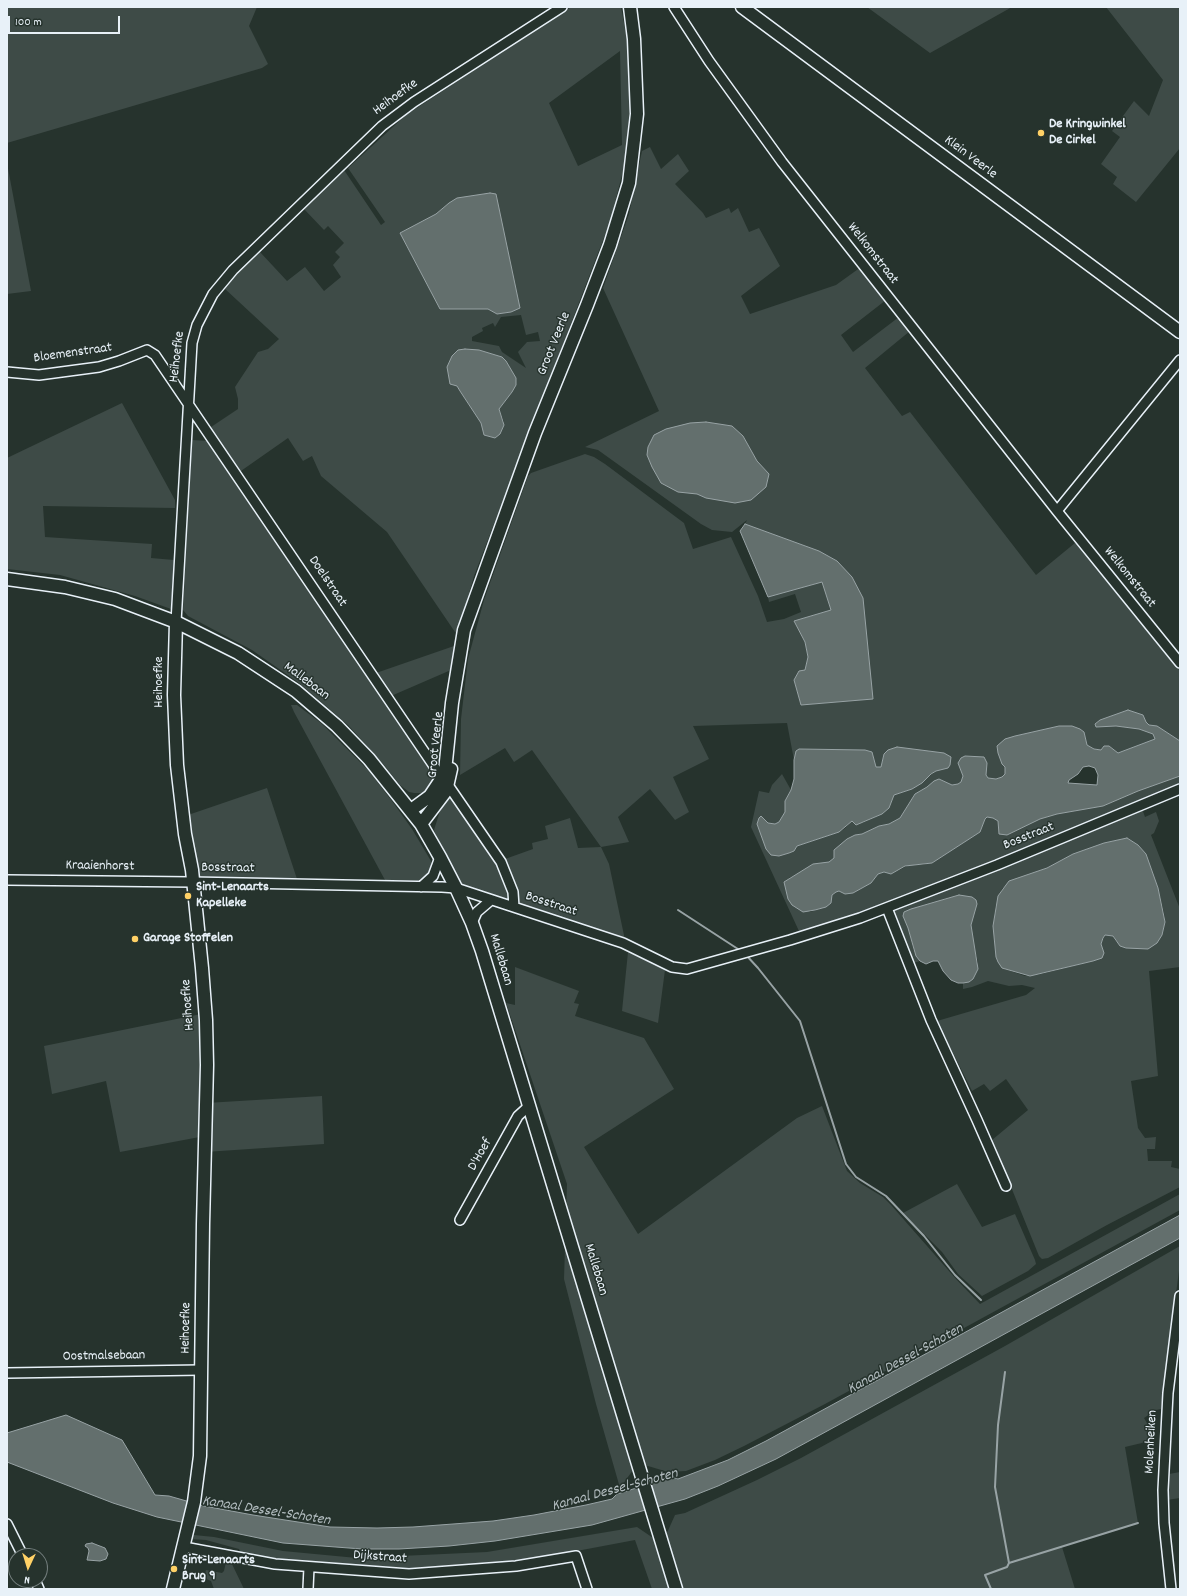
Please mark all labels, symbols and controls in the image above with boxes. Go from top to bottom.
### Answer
scale bar [10,8,122,34]
text: 100 m [15,14,42,31]
street label: Heihoefke [370,76,422,120]
place label: De Kringwinkel De Cirkel [1049,117,1126,150]
marker: De Kringwinkel De Cirkel [1036,128,1046,138]
street label: Klein Veerle [940,133,1000,183]
street label: Welkomstraat [843,220,901,288]
street label: Groot Veerle [535,310,575,378]
street label: Heihoefke [167,330,189,384]
street label: Bloemenstraat [33,340,113,368]
street label: Welkomstraat [1099,544,1159,612]
street label: Doelstraat [304,553,350,611]
street label: Heihoefke [152,656,168,708]
street label: Mallebaan [280,659,332,705]
street label: Groot Veerle [425,711,449,779]
street label: Bosstraat [1001,819,1057,855]
street label: Kraaienhorst [65,858,135,876]
street label: Bosstraat [201,860,255,878]
place label: Sint-Lenaarts Kapelleke [196,880,269,912]
street label: Bosstraat [523,889,579,921]
marker: Sint-Lenaarts Kapelleke [183,891,193,901]
place label: Garage Stoffelen [143,931,233,947]
street label: Mallebaan [484,932,516,988]
marker: Garage Stoffelen [130,934,140,944]
street label: Heihoefke [179,979,199,1031]
street label: D'Hoef [465,1136,497,1174]
street label: Mallebaan [579,1242,611,1298]
street label: Heihoefke [178,1302,196,1354]
water label: Kanaal Dessel-Schoten [845,1321,967,1399]
street label: Oostmalsebaan [63,1348,145,1366]
street label: Molenheiken [1142,1410,1162,1474]
water label: Kanaal Dessel-Schoten [550,1466,680,1516]
water label: Kanaal Dessel-Schoten [201,1493,331,1531]
north arrow [8,1548,48,1588]
street label: Dijkstraat [353,1548,407,1568]
place label: Sint-Lenaarts Brug 9 [182,1553,255,1586]
marker: Sint-Lenaarts Brug 9 [169,1564,179,1574]
text: N [24,1571,31,1587]

